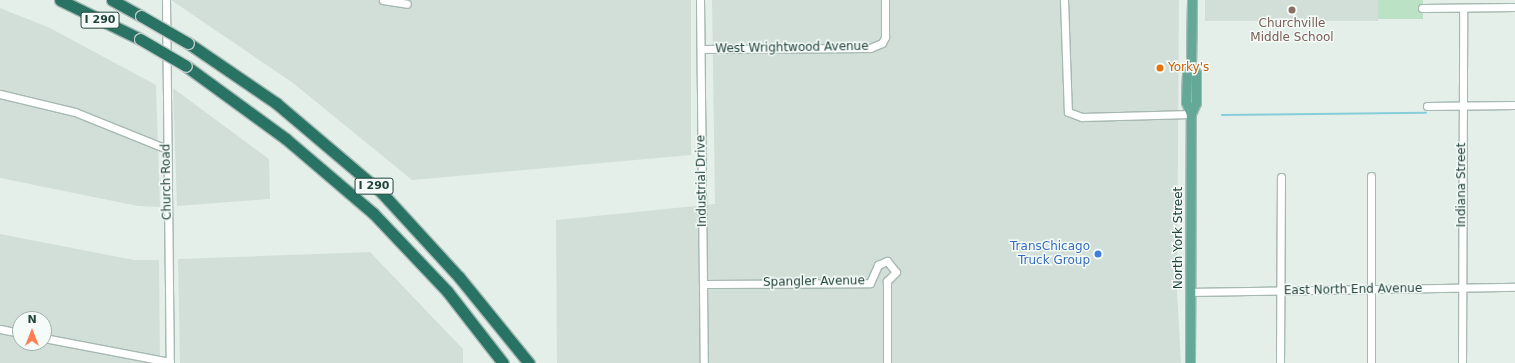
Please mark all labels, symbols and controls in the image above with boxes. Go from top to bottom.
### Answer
marker: Churchville Middle School [1287,5,1297,15]
road number: I 290 [80,11,120,29]
place label: Churchville Middle School [1250,17,1334,45]
street label: West Wrightwood Avenue [715,39,869,57]
place label: Yorky's [1168,61,1209,75]
marker: Yorky's [1155,63,1165,73]
street label: Industrial Drive [694,135,710,227]
street label: Indiana Street [1455,143,1469,227]
street label: Church Road [159,144,175,220]
road number: I 290 [354,177,394,195]
street label: North York Street [1172,187,1186,289]
place label: TransChicago Truck Group [1010,240,1090,268]
marker: TransChicago Truck Group [1093,249,1103,259]
street label: Spangler Avenue [763,274,865,290]
street label: East North End Avenue [1284,282,1422,298]
north arrow [12,311,52,351]
text: N [27,313,37,326]

